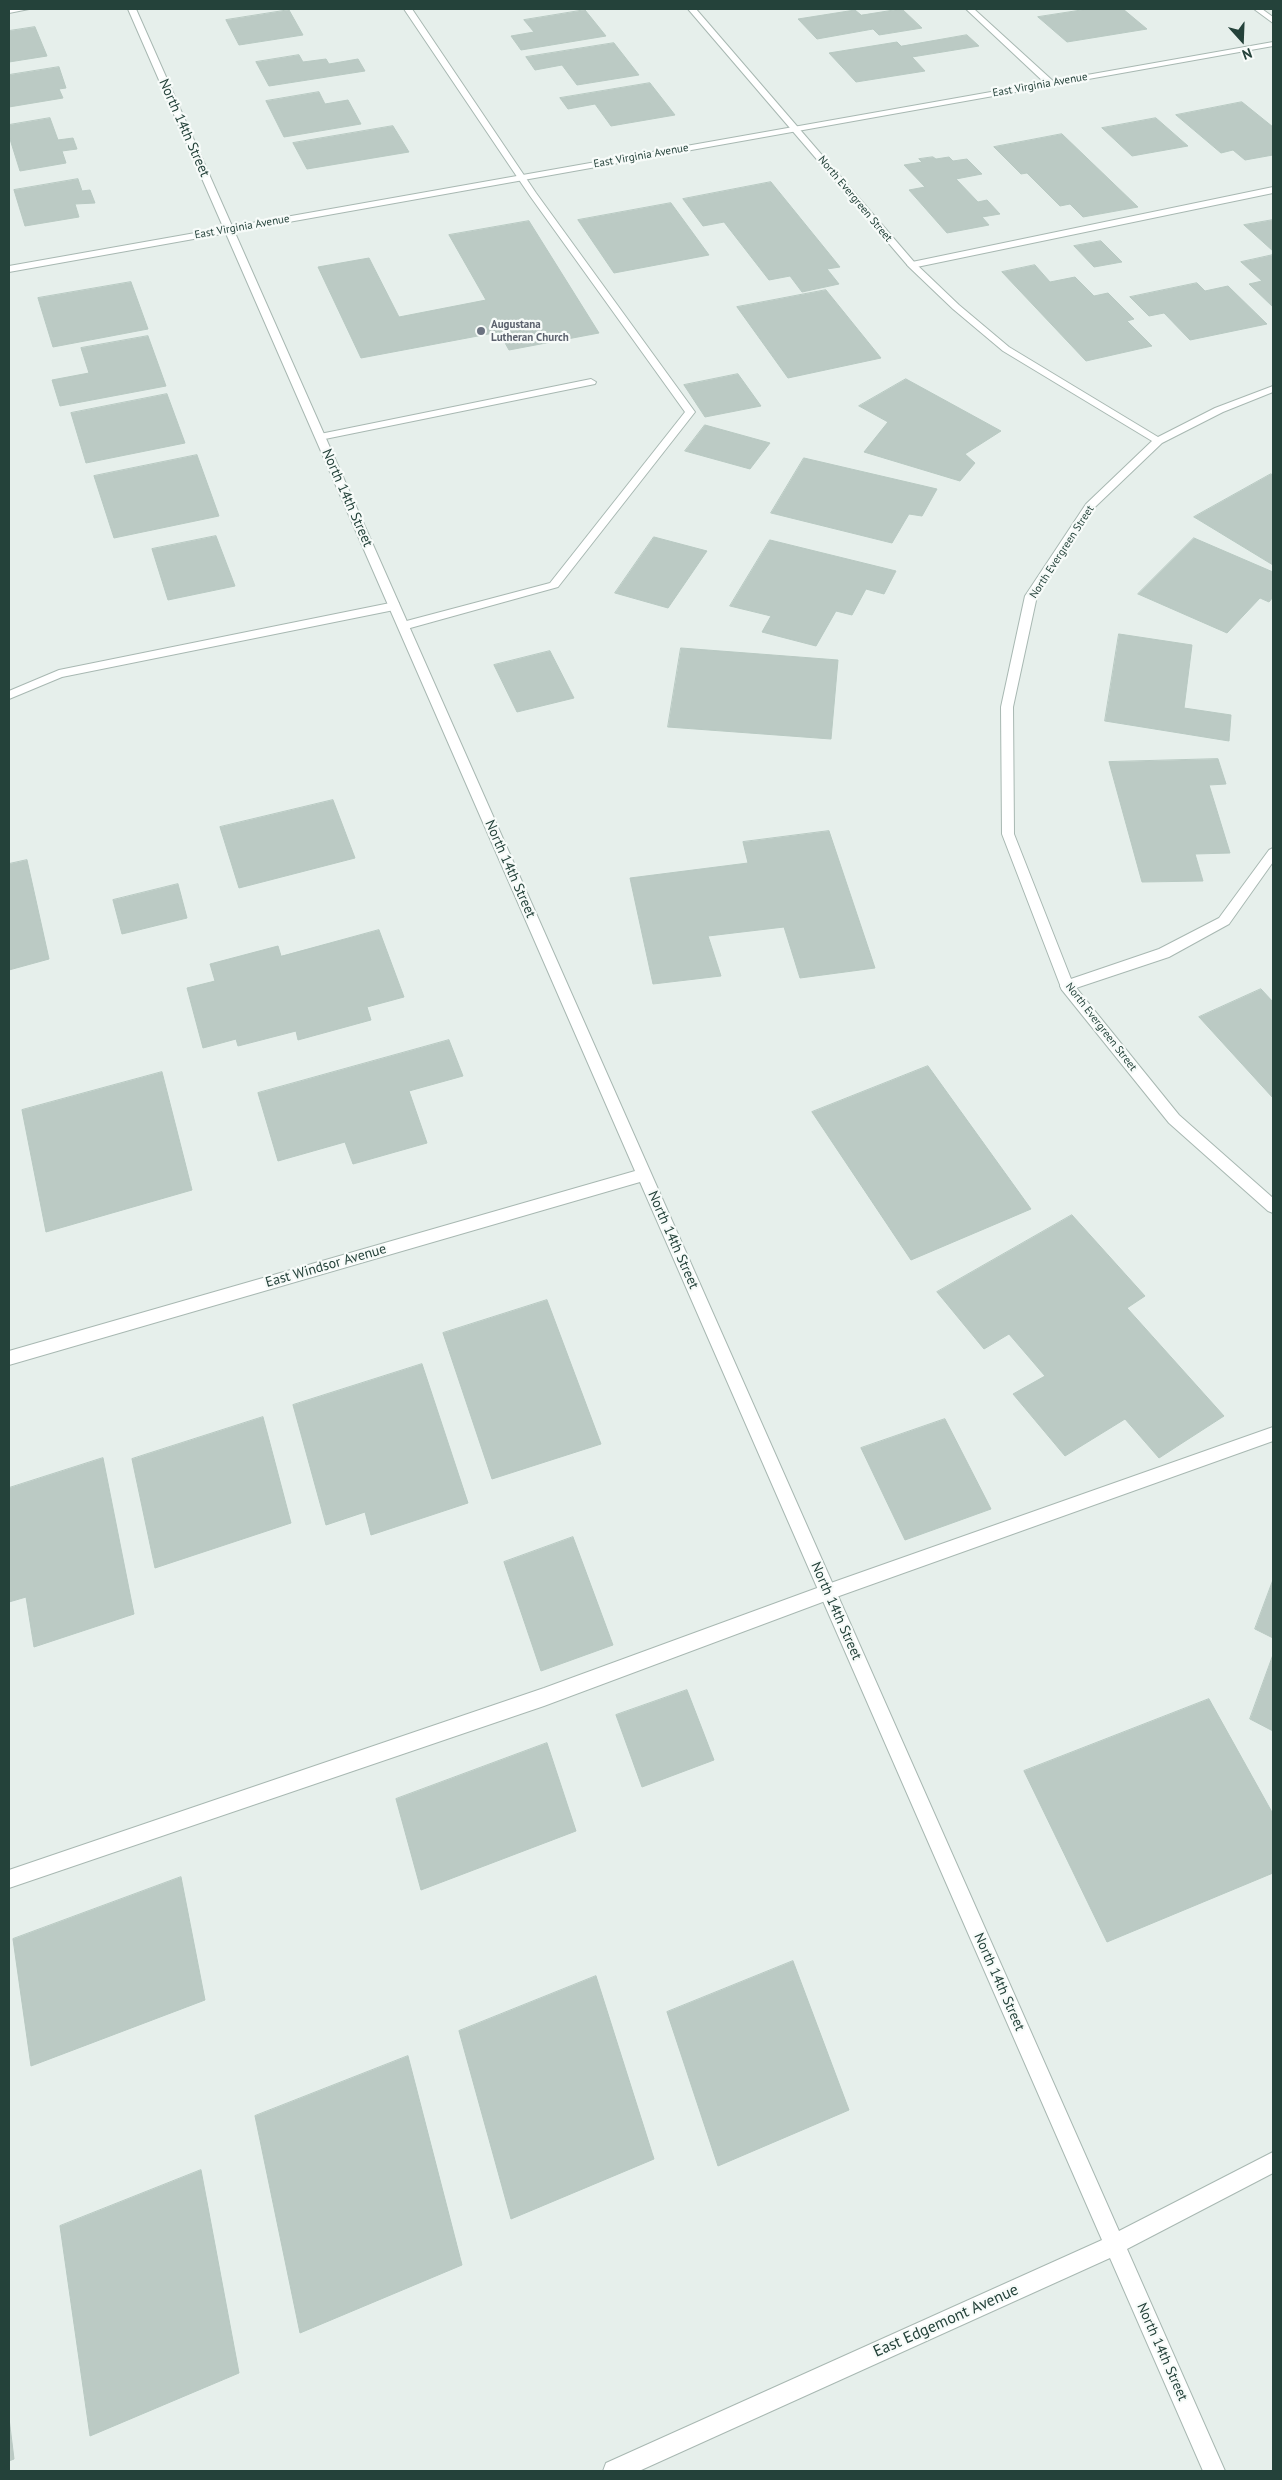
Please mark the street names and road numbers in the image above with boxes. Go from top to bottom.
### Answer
street label: East Virginia Avenue [992,70,1088,100]
street label: North 14th Street [155,76,213,180]
street label: East Virginia Avenue [593,141,689,171]
street label: North Evergreen Street [815,153,895,245]
street label: East Virginia Avenue [194,212,290,242]
street label: North 14th Street [318,446,376,550]
street label: North Evergreen Street [1027,503,1097,601]
street label: North 14th Street [481,817,539,921]
street label: North Evergreen Street [1062,980,1140,1074]
street label: North 14th Street [644,1188,702,1292]
street label: East Windsor Avenue [264,1241,388,1291]
street label: North 14th Street [807,1559,865,1663]
street label: North 14th Street [970,1930,1028,2034]
street label: East Edgemont Avenue [870,2280,1022,2362]
street label: North 14th Street [1133,2300,1191,2404]

